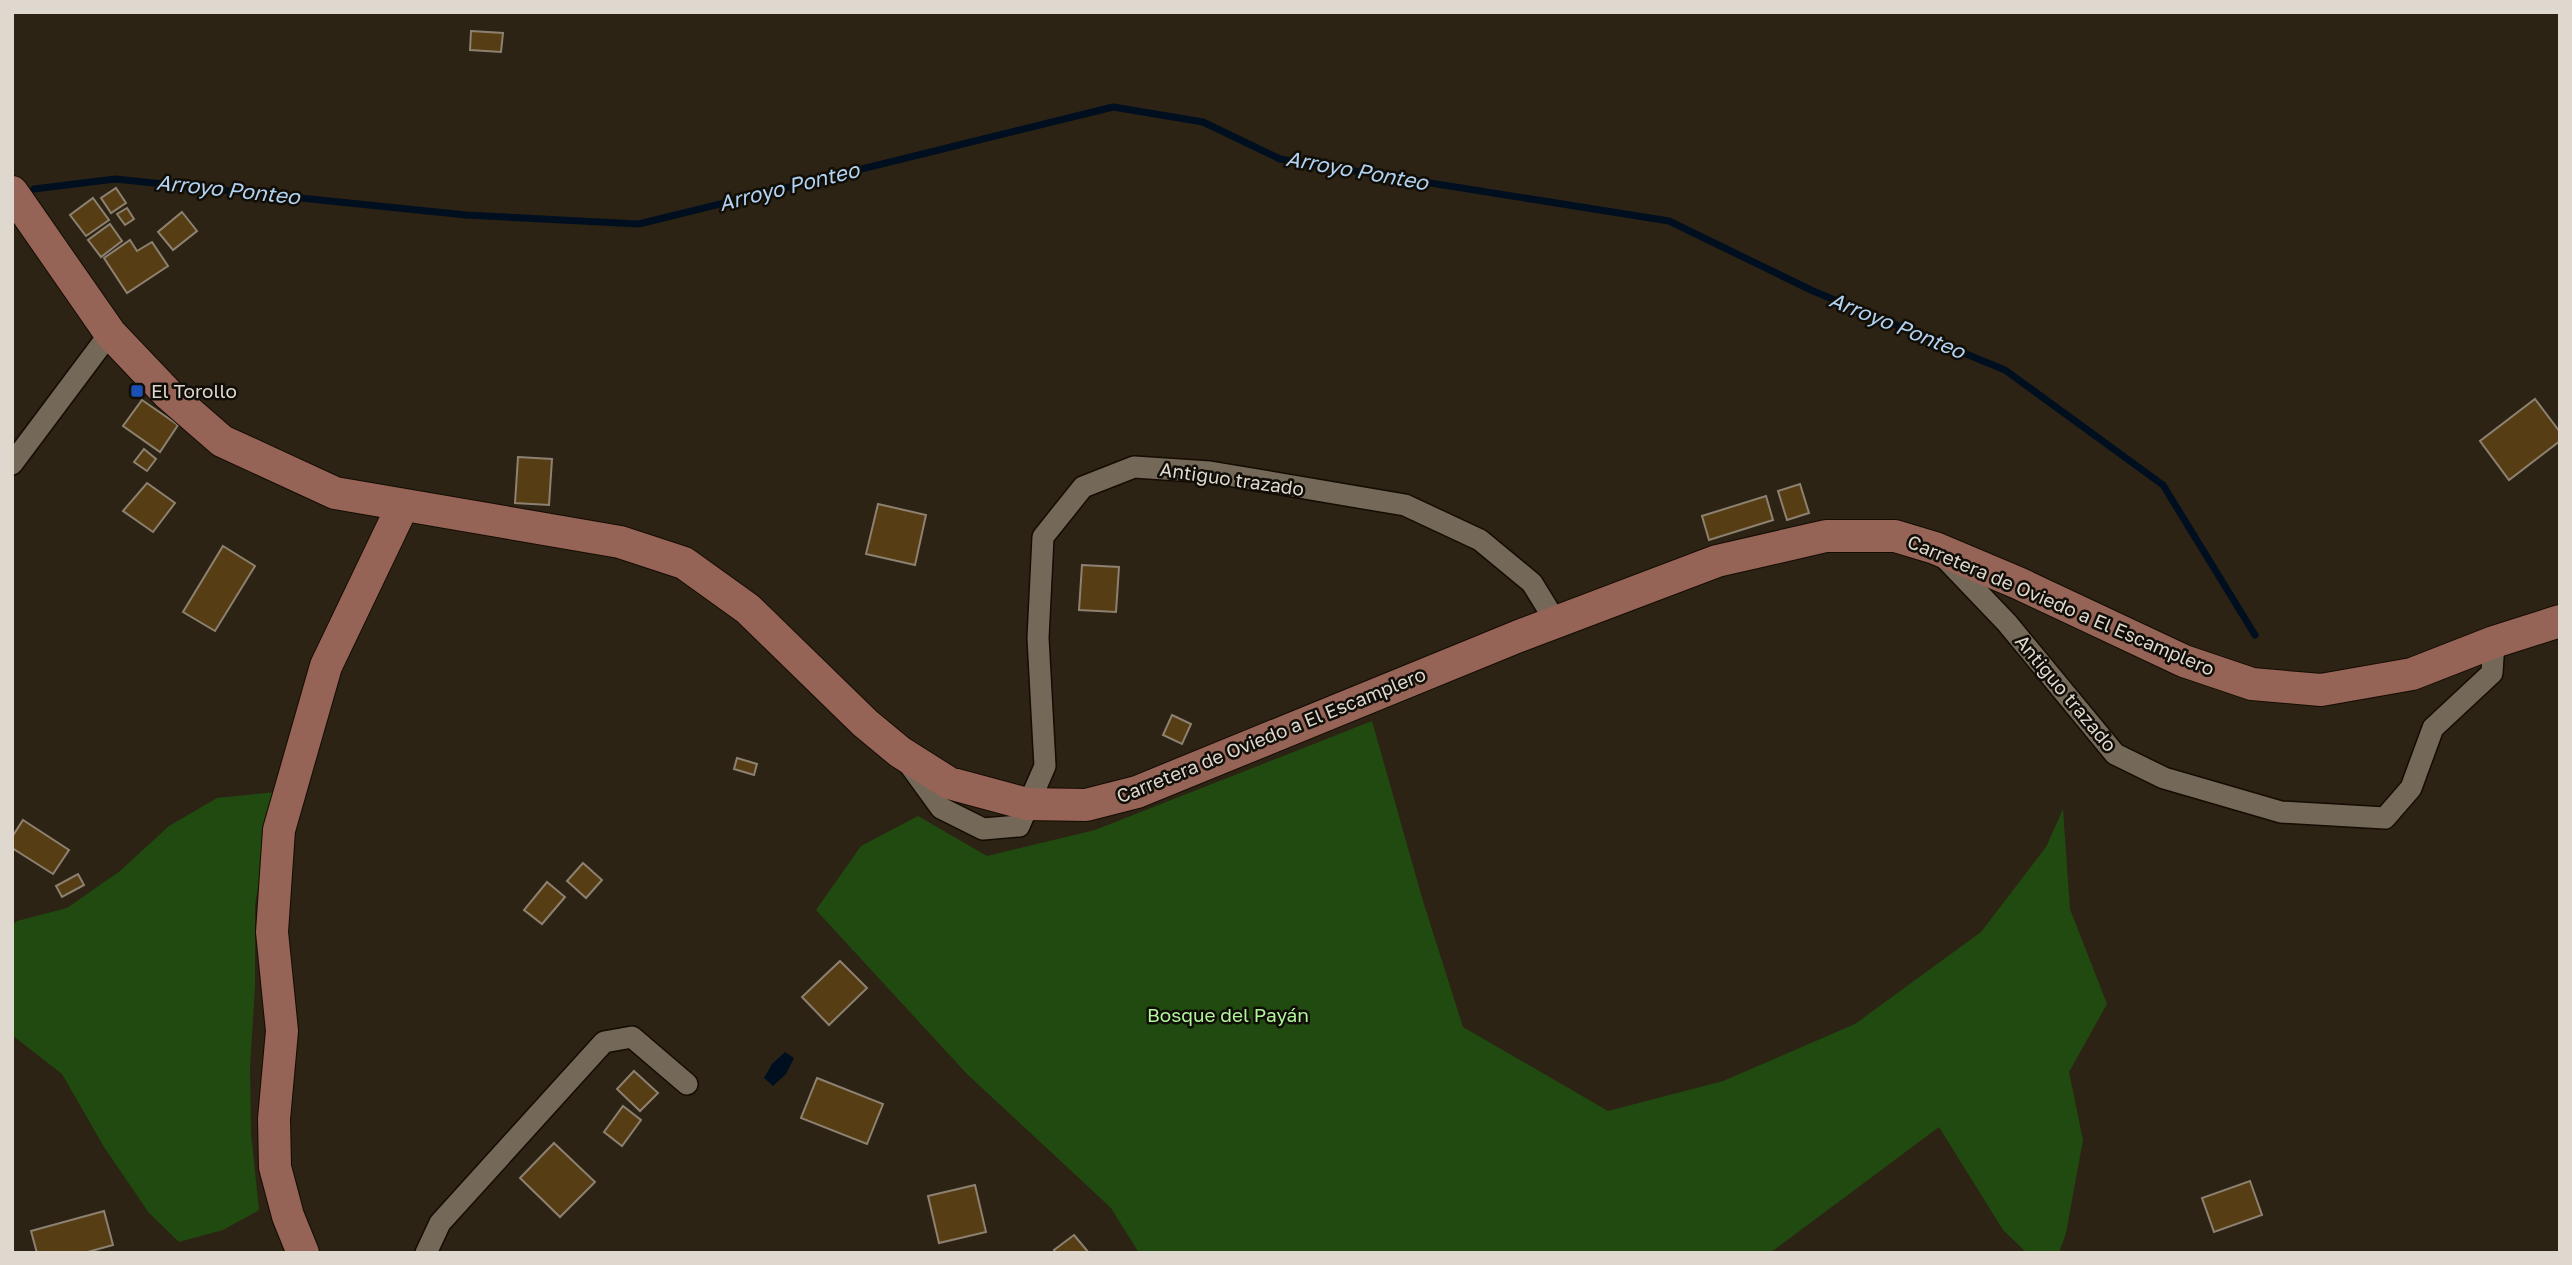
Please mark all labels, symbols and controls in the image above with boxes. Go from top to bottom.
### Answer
water label: Arroyo Ponteo [1284,145,1432,196]
water label: Arroyo Ponteo [716,156,863,216]
water label: Arroyo Ponteo [155,169,302,210]
water label: Arroyo Ponteo [1826,286,1970,365]
place label: El Torollo [151,379,237,402]
marker: El Torollo [129,383,145,399]
street label: Antiguo trazado [1159,457,1306,500]
street label: Carretera de Oviedo a El Escamplero [1904,529,2218,680]
street label: Antiguo trazado [2011,630,2122,756]
street label: Carretera de Oviedo a El Escamplero [1113,662,1429,807]
park label: Bosque del Payán [1147,1003,1309,1026]

